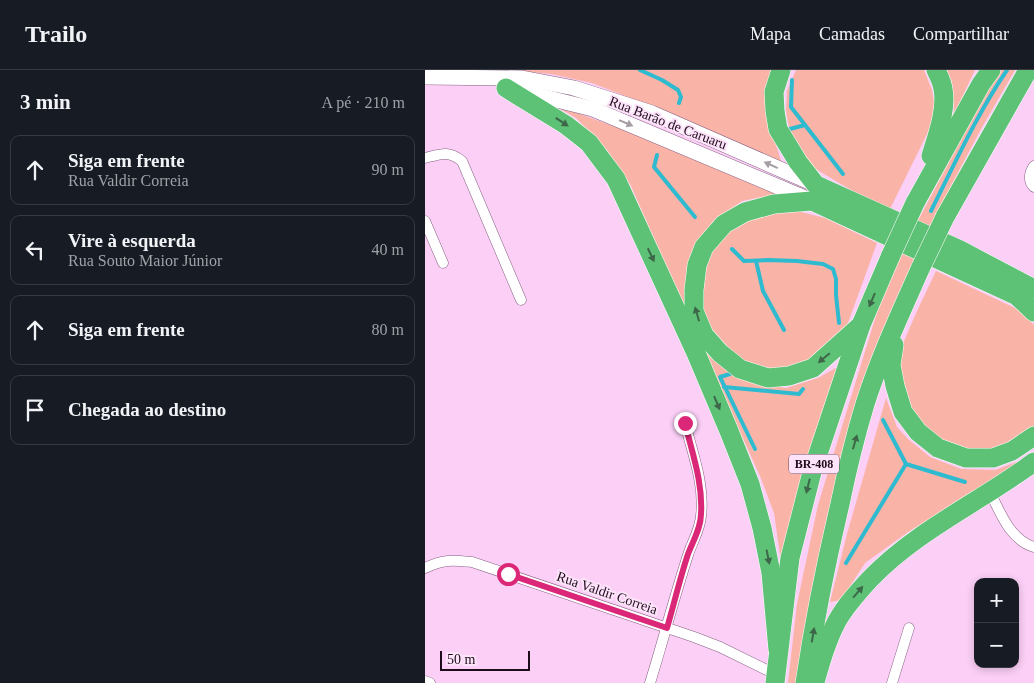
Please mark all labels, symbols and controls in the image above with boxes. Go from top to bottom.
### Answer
text: Trailo [25,21,87,47]
text: Mapa [750,24,791,44]
text: Camadas [819,24,885,44]
text: Compartilhar [913,24,1009,44]
text: 3 min [20,90,71,114]
text: A pé · 210 m [321,94,405,111]
street label: Rua Barão de Caruaru [607,94,729,152]
one-way arrow [555,118,569,127]
one-way arrow [619,119,633,127]
text: Siga em frente [68,150,185,171]
icon: ahead [21,156,49,184]
one-way arrow [764,160,778,168]
text: 90 m [372,161,404,178]
text: Rua Valdir Correia [68,172,189,189]
text: Vire à esquerda [68,230,196,251]
icon: left [21,236,49,264]
text: 40 m [372,241,404,258]
one-way arrow [647,248,655,262]
text: Rua Souto Maior Júnior [68,252,222,269]
one-way arrow [867,293,875,307]
one-way arrow [692,307,700,322]
icon: ahead [21,316,49,344]
text: Siga em frente [68,319,185,340]
text: 80 m [372,321,404,338]
one-way arrow [819,352,831,364]
icon: arrive [21,396,49,424]
one-way arrow [714,396,722,410]
text: Chegada ao destino [68,399,226,420]
route end [674,412,697,435]
one-way arrow [851,434,859,449]
road number: BR-408 [789,454,839,474]
one-way arrow [804,479,812,494]
one-way arrow [764,550,772,566]
route start [497,563,520,586]
street label: Rua Valdir Correia [555,569,660,618]
map controls [974,578,1019,668]
button: + [974,578,1019,623]
one-way arrow [852,587,864,599]
button: − [974,623,1019,668]
one-way arrow [809,626,817,642]
scale bar [440,648,530,671]
text: 50 m [447,652,475,667]

